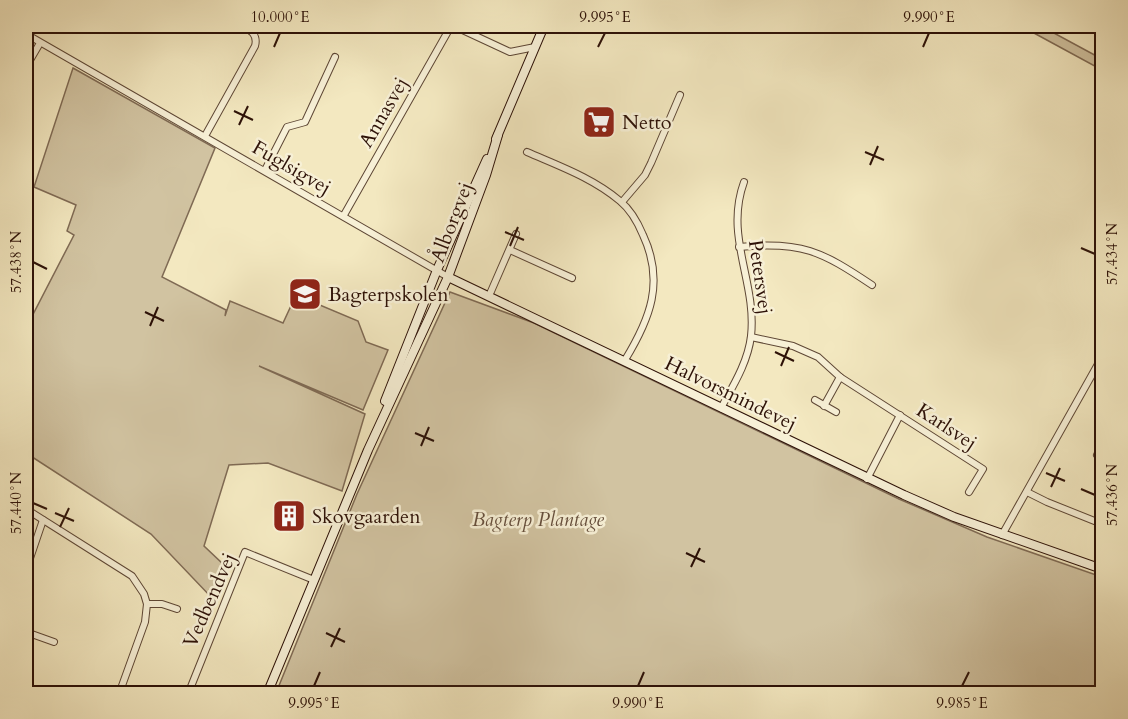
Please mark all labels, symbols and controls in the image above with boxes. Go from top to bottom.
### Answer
text: 10.000°E [250,7,310,27]
text: 9.995°E [579,7,631,27]
text: 9.990°E [903,7,955,27]
street label: Annasvej [352,72,414,152]
supermarket icon: Netto [581,104,617,140]
place label: Netto [622,109,672,136]
street label: Fuglsigvej [247,134,336,201]
street label: Ålborgvej [424,178,479,266]
text: 57.434°N [1102,222,1122,285]
text: 57.438°N [6,230,26,293]
street label: Petersvej [742,238,779,316]
school or university icon: Bagterpskolen [287,276,323,312]
place label: Bagterpskolen [328,281,449,308]
street label: Halvorsmindevej [660,350,801,437]
street label: Karlsvej [911,397,982,456]
text: 57.436°N [1102,463,1122,526]
text: 57.440°N [6,471,26,534]
building icon: Skovgaarden [271,498,307,534]
place label: Skovgaarden [312,503,421,530]
park label: Bagterp Plantage [472,506,604,533]
street label: Vedbendvej [177,549,242,652]
text: 9.995°E [288,693,340,713]
text: 9.990°E [612,693,664,713]
text: 9.985°E [936,693,988,713]

